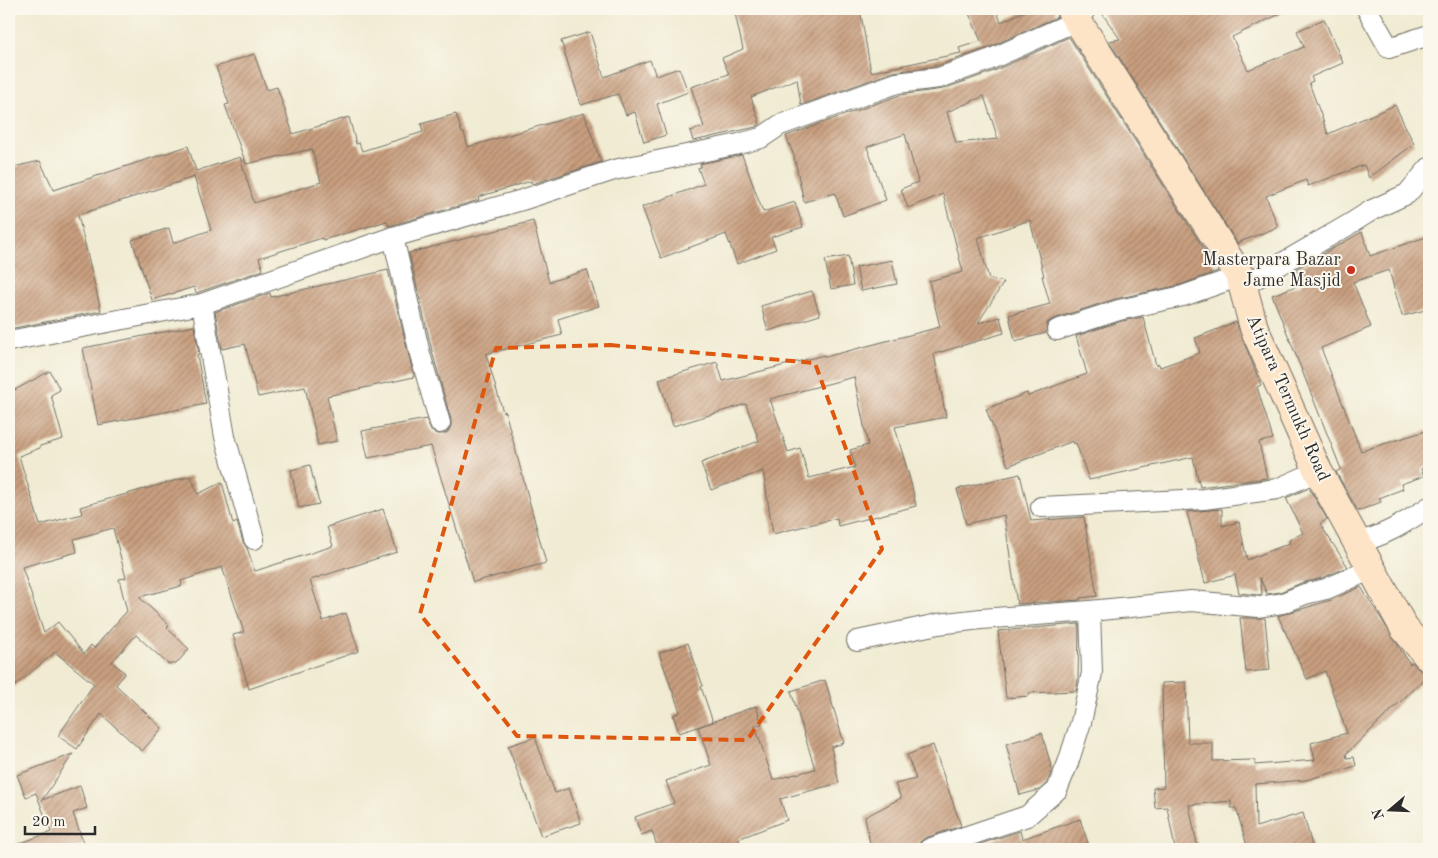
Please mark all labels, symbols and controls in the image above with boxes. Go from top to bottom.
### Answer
place label: Masterpara Bazar Jame Masjid [1202,251,1342,290]
marker: Masterpara Bazar Jame Masjid [1345,264,1357,276]
street label: Atipara Termukh Road [1243,312,1333,484]
north arrow [1366,786,1416,836]
scale bar [25,803,95,835]
text: N [1370,806,1387,821]
text: 20 m [32,815,66,830]

